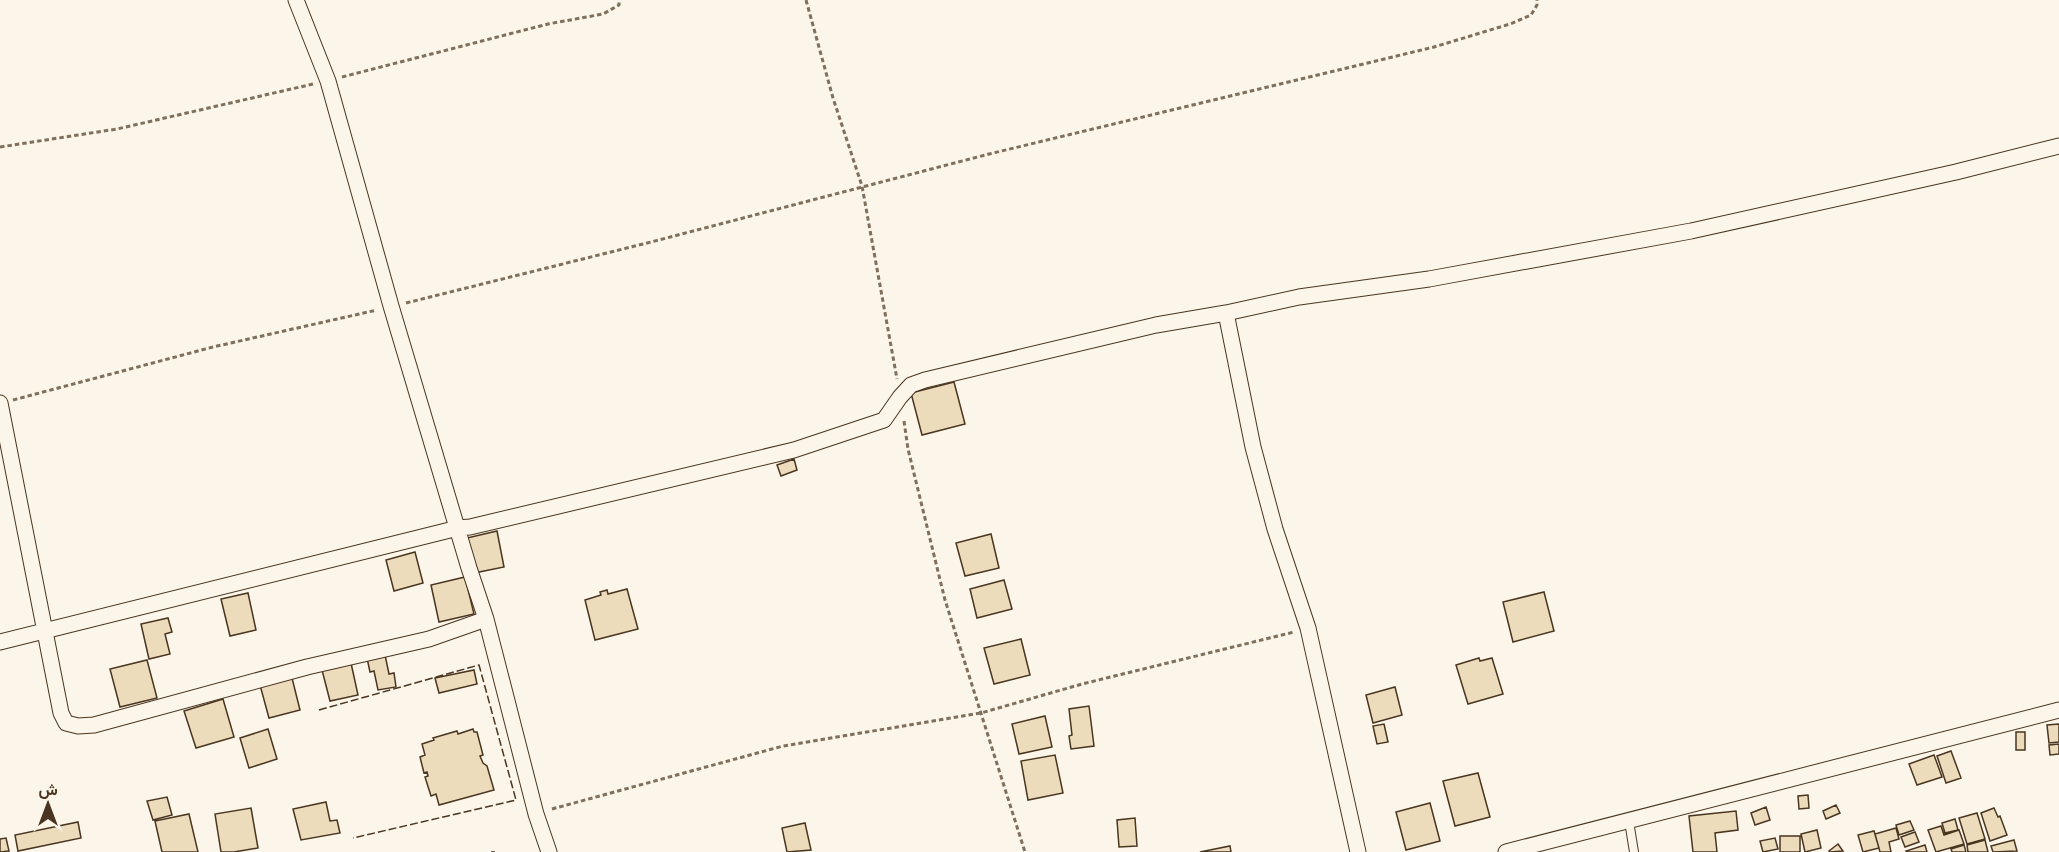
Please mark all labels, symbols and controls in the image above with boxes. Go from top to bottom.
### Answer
north arrow [18,774,78,834]
text: ش [38,780,58,800]

